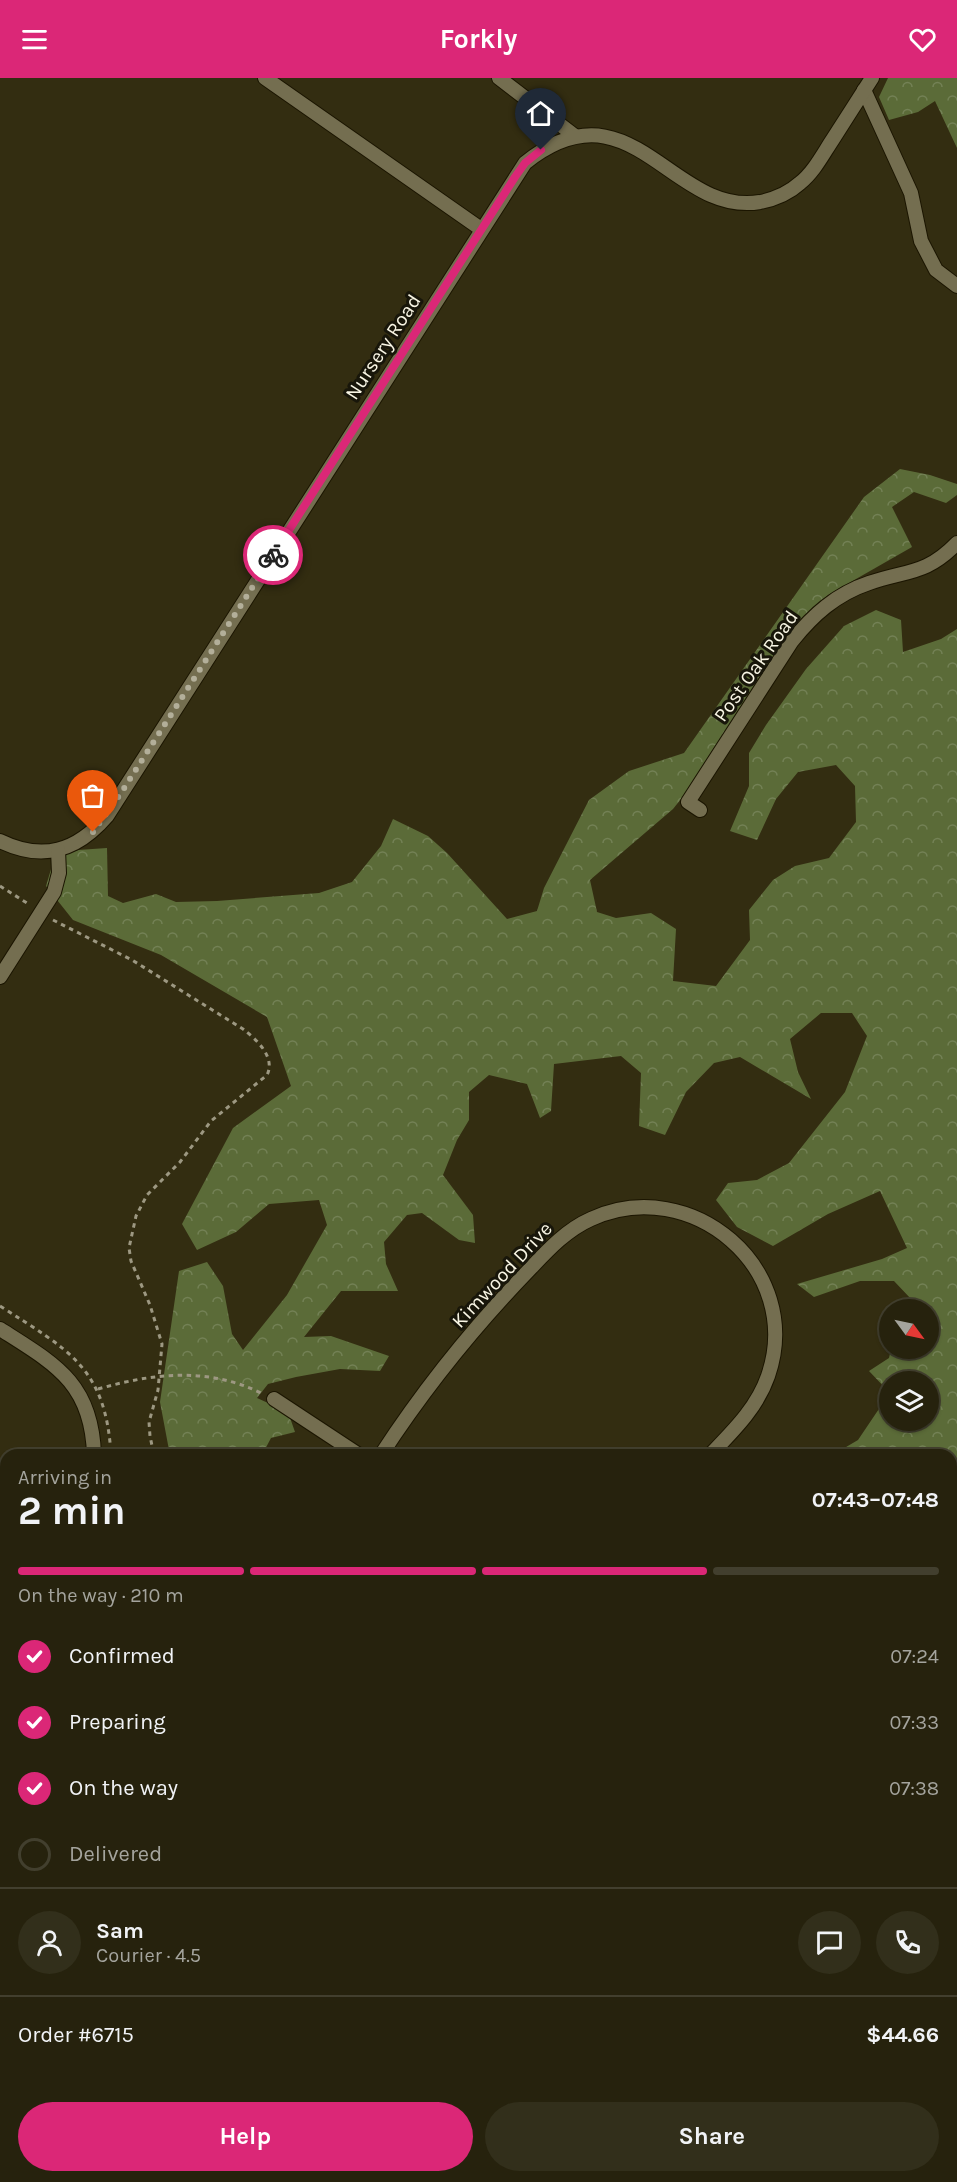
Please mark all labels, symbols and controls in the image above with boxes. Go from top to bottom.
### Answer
icon: menu [18,23,51,56]
text: Forkly [440,23,517,55]
icon: heart [906,23,939,56]
pin [515,88,566,150]
icon: home [524,97,557,130]
street label: Nursery Road [340,290,426,404]
courier [243,525,303,585]
icon: bike [257,539,290,572]
street label: Post Oak Road [709,606,803,726]
pin [67,770,118,832]
icon: bag [76,779,109,812]
street label: Kimwood Drive [447,1217,557,1333]
north arrow [879,1299,939,1359]
map controls [879,1299,939,1431]
button: layers [879,1371,939,1431]
text: Arriving in [18,1466,112,1489]
text: 07:43–07:48 [812,1487,939,1513]
text: 2 min [18,1488,126,1534]
text: On the way · 210 m [18,1584,184,1607]
icon: check [18,1640,51,1673]
text: Confirmed [69,1643,175,1669]
text: 07:24 [890,1645,939,1668]
icon: check [18,1706,51,1739]
text: Preparing [69,1709,166,1735]
text: 07:33 [890,1711,939,1734]
icon: check [18,1772,51,1805]
text: On the way [69,1775,178,1801]
text: 07:38 [889,1777,939,1800]
text: Delivered [69,1841,162,1867]
button: person [18,1911,81,1974]
button: chat [798,1911,861,1974]
button: phone [876,1911,939,1974]
text: Sam [96,1918,144,1944]
text: Courier · 4.5 [96,1944,201,1967]
text: Order #6715 [18,2022,134,2048]
text: $44.66 [866,2022,939,2048]
button: Help [18,2102,473,2171]
button: Share [485,2102,939,2171]

